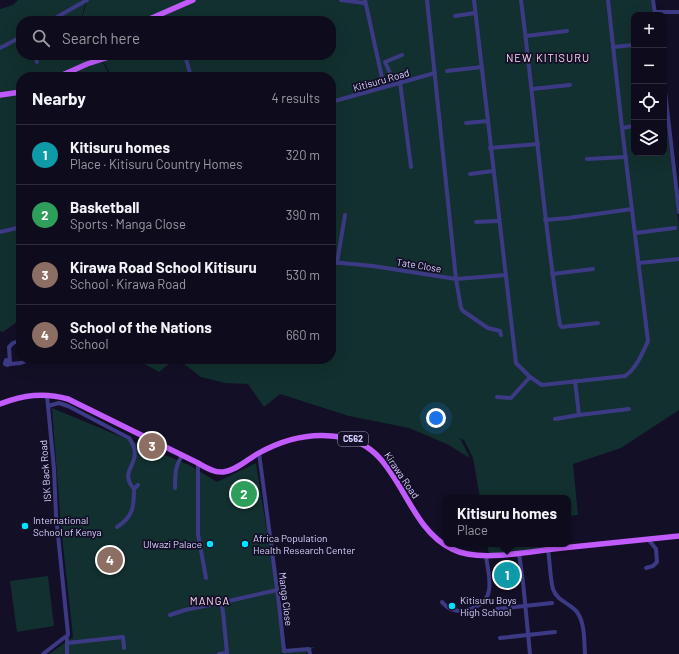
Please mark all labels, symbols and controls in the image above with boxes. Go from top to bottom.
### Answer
map controls [631,12,667,156]
button: + [631,12,667,48]
search box [16,16,336,60]
icon: search [30,27,52,49]
text: Search here [62,29,140,47]
button: − [631,48,667,84]
district label: NEW KITISURU [506,51,590,64]
street label: Kitisuru Road [351,66,411,94]
button: locate [631,84,667,120]
text: Nearby [32,88,86,108]
text: 4 results [272,90,320,106]
button: layers [631,120,667,156]
text: Kitisuru homes [70,138,170,156]
text: 1 [43,147,47,163]
text: 320 m [286,147,320,163]
text: Place · Kitisuru Country Homes [70,156,242,172]
text: Basketball [70,198,139,216]
text: 2 [41,207,49,223]
text: 390 m [286,207,320,223]
text: Sports · Manga Close [70,216,186,232]
street label: Tate Close [396,256,442,274]
text: Kirawa Road School Kitisuru [70,258,257,276]
text: 3 [41,267,49,283]
text: 530 m [286,267,320,283]
text: School · Kirawa Road [70,276,186,292]
text: School of the Nations [70,318,212,336]
text: 4 [41,327,49,343]
text: 660 m [286,327,320,343]
text: School [70,336,108,352]
your location [426,408,446,428]
pin: 3 [139,431,165,461]
road number: C562 [338,432,368,446]
street label: ISK Back Road [37,440,53,502]
street label: Kirawa Road [382,449,422,501]
pin: 2 [231,479,257,509]
popup [443,495,571,547]
text: Kitisuru homes [457,504,557,522]
place label: International School of Kenya [33,514,102,538]
marker: International School of Kenya [20,521,30,531]
text: Place [457,522,488,538]
place label: Africa Population Health Research Center [253,532,356,556]
place label: Ulwazi Palace [143,538,202,550]
marker: Ulwazi Palace [205,539,215,549]
marker: Africa Population Health Research Center [240,539,250,549]
pin: 4 [97,545,123,575]
pin: 1 [494,560,520,590]
street label: Manga Close [277,571,295,627]
district label: MANGA [190,594,230,607]
place label: Kitisuru Boys High School [460,594,517,618]
marker: Kitisuru Boys High School [447,601,457,611]

